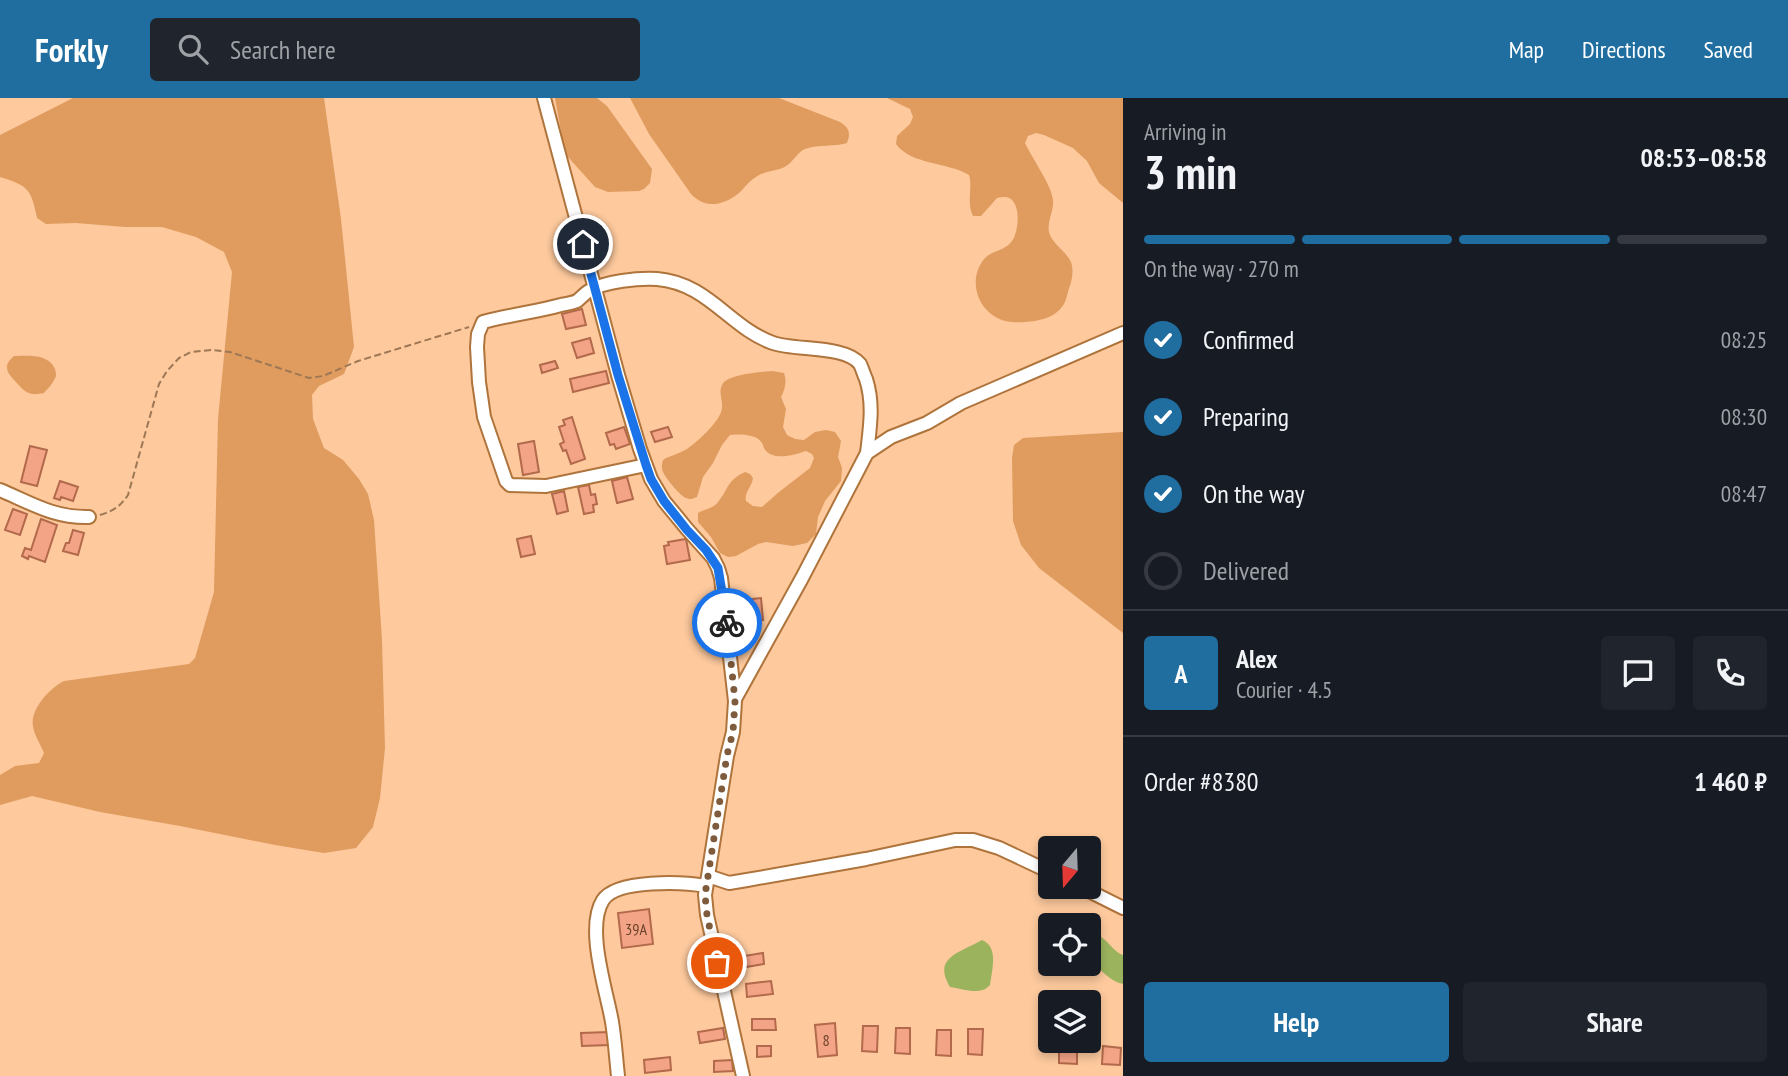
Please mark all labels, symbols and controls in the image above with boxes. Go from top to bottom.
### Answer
search box [150,18,640,81]
text: Forkly [35,28,108,71]
icon: search [174,30,212,68]
text: Search here [230,33,336,66]
text: Map [1509,34,1544,65]
text: Directions [1582,34,1666,65]
text: Saved [1704,34,1753,65]
text: Arriving in [1144,117,1226,146]
text: 08:53–08:58 [1640,141,1767,174]
text: 3 min [1144,142,1237,202]
pin [553,214,613,274]
icon: home [564,225,602,263]
text: On the way · 270 m [1144,254,1299,283]
icon: check [1144,321,1182,359]
text: Confirmed [1203,323,1294,356]
text: 08:25 [1721,325,1767,354]
icon: check [1144,398,1182,436]
text: Preparing [1203,400,1289,433]
text: 08:30 [1721,402,1767,431]
icon: check [1144,475,1182,513]
text: On the way [1203,477,1305,510]
text: 08:47 [1721,479,1767,508]
text: Delivered [1203,554,1289,587]
courier [692,588,762,658]
icon: bike [708,604,746,642]
button: chat [1601,636,1675,710]
button: phone [1693,636,1767,710]
text: Alex [1236,642,1277,675]
text: A [1174,657,1188,690]
text: Courier · 4.5 [1236,675,1332,704]
text: Order #8380 [1144,765,1259,798]
text: 1 460 ₽ [1694,765,1767,798]
north arrow [1038,836,1101,900]
map controls [1038,836,1101,1053]
button: locate [1038,913,1101,976]
house number: 39A [625,919,647,939]
pin [687,933,747,993]
icon: bag [698,944,736,982]
button: Help [1144,982,1449,1062]
button: Share [1463,982,1767,1062]
button: layers [1038,990,1101,1053]
house number: 8 [822,1030,830,1050]

